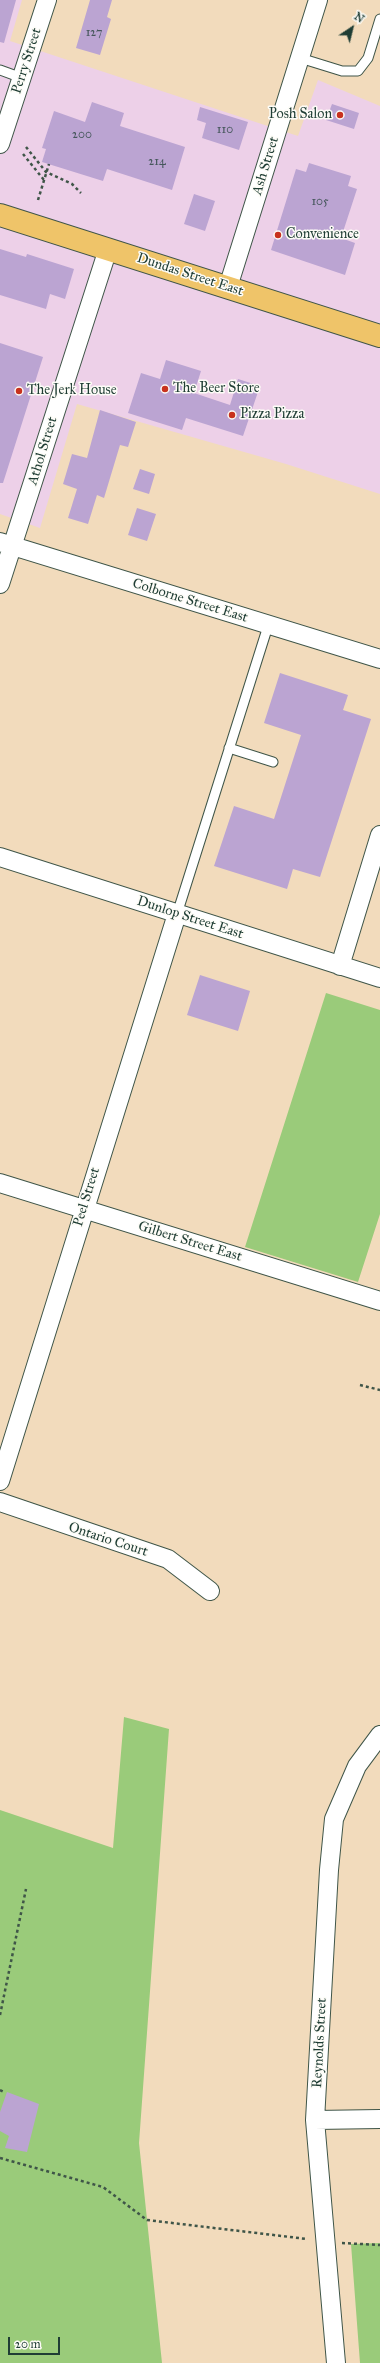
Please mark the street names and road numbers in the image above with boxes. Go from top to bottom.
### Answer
street label: Perry Street [8,26,46,96]
street label: Ash Street [249,135,283,197]
street label: Dundas Street East [135,250,245,300]
street label: Athol Street [25,415,61,487]
street label: Colborne Street East [130,575,250,627]
street label: Dunlop Street East [135,893,245,943]
street label: Peel Street [70,1165,104,1229]
street label: Gilbert Street East [136,1218,244,1266]
street label: Ontario Court [66,1519,150,1561]
street label: Reynolds Street [309,1997,331,2089]

